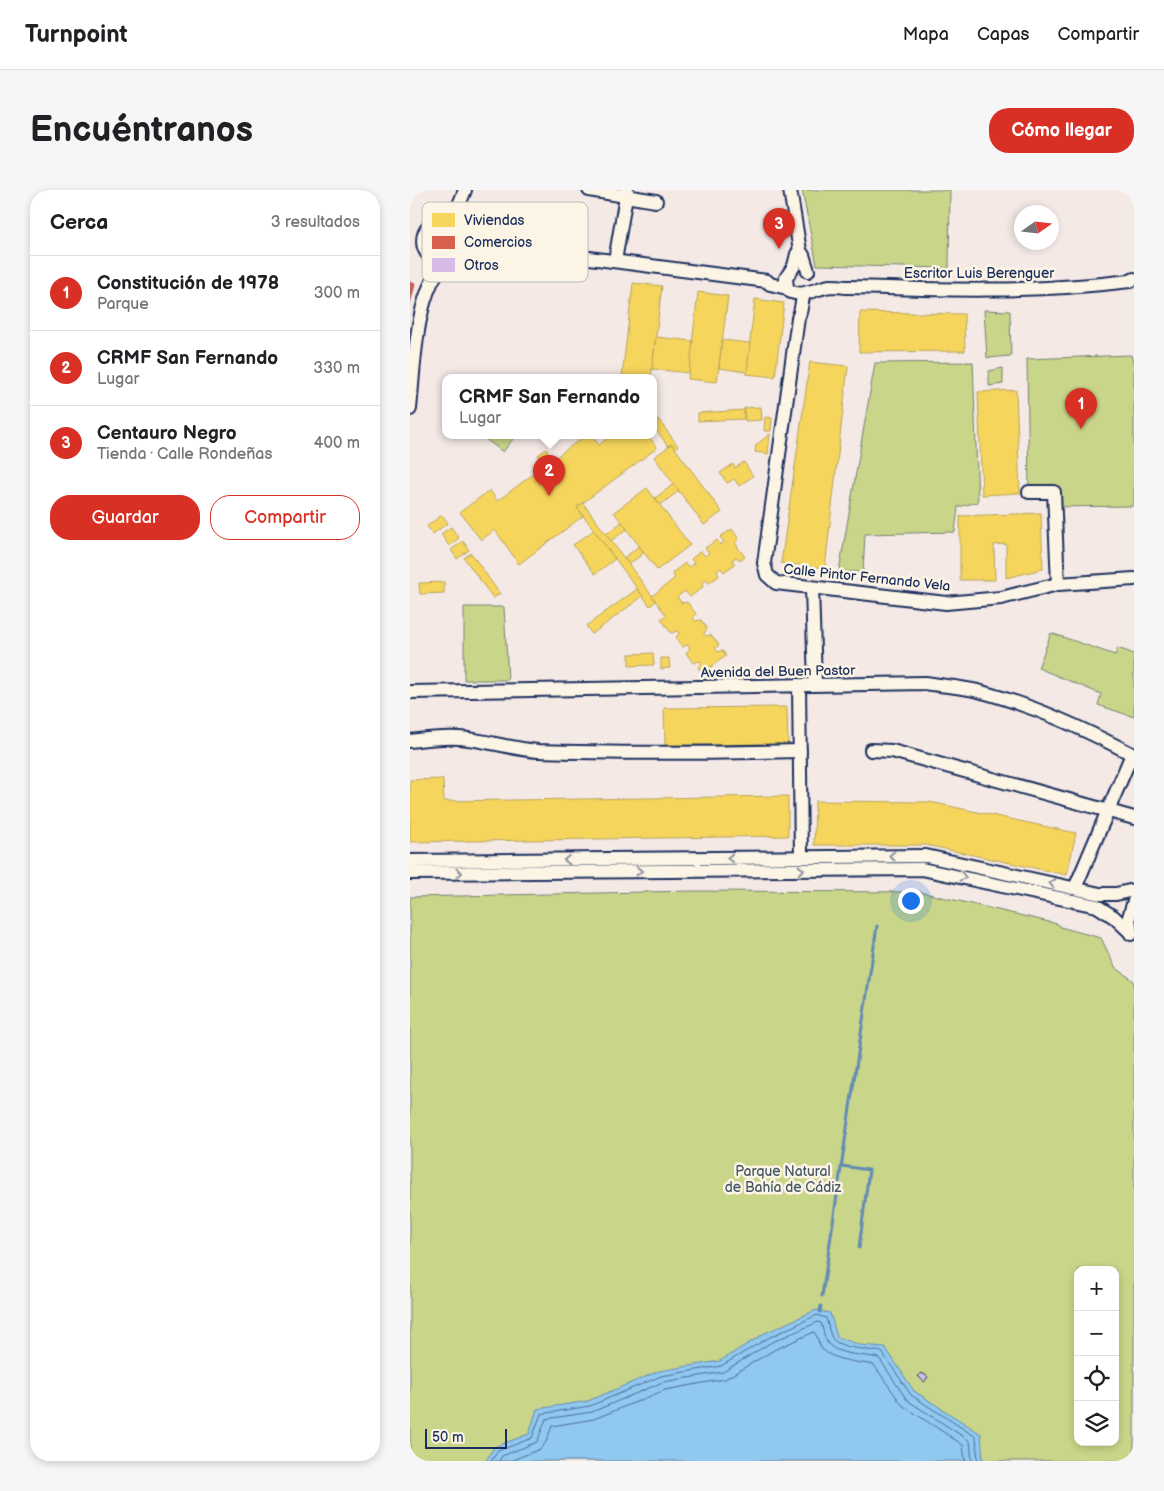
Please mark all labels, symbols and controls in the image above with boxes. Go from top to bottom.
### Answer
text: Turnpoint [25,20,128,49]
text: Mapa [903,24,949,45]
text: Capas [977,24,1030,45]
text: Compartir [1058,24,1139,45]
button: Cómo llegar [989,108,1134,153]
text: Encuéntranos [30,109,253,152]
legend [422,202,588,282]
north arrow [1014,205,1059,250]
pin: 3 [763,208,795,249]
text: Cerca [50,210,108,235]
text: Viviendas [464,212,525,229]
text: 3 resultados [271,213,360,232]
text: Comercios [464,234,532,251]
text: Otros [464,257,499,274]
street label: Escritor Luis Berenguer [904,265,1055,282]
text: Constitución de 1978 [97,272,279,295]
text: 1 [63,284,69,303]
text: 300 m [314,284,360,303]
text: Parque [97,295,149,314]
text: CRMF San Fernando [97,347,278,370]
text: 2 [61,359,71,378]
text: 330 m [313,359,360,378]
text: Lugar [97,370,139,389]
popup [442,374,657,439]
text: CRMF San Fernando [459,386,640,409]
pin: 1 [1065,388,1097,429]
text: Lugar [459,409,501,428]
text: Centauro Negro [97,422,237,445]
text: 3 [61,434,71,453]
text: 400 m [314,434,360,453]
text: Tienda · Calle Rondeñas [97,445,272,464]
pin: 2 [533,455,565,496]
button: Guardar [50,495,200,540]
button: Compartir [210,495,360,540]
street label: Calle Pintor Fernando Vela [783,560,951,595]
street label: Avenida del Buen Pastor [701,662,856,681]
one-way arrow [888,851,896,861]
one-way arrow [726,853,734,863]
one-way arrow [563,854,571,865]
one-way arrow [798,865,805,875]
one-way arrow [635,866,643,876]
one-way arrow [455,868,463,878]
one-way arrow [958,871,967,882]
one-way arrow [1047,878,1056,889]
your location [898,888,924,914]
park label: Parque Natural de Bahía de Cádiz [725,1163,841,1196]
map controls [1074,1266,1119,1446]
button: + [1074,1266,1119,1311]
button: − [1074,1311,1119,1356]
button: locate [1074,1356,1119,1401]
button: layers [1074,1401,1119,1446]
scale bar [425,1426,508,1449]
text: 50 m [432,1429,464,1446]

